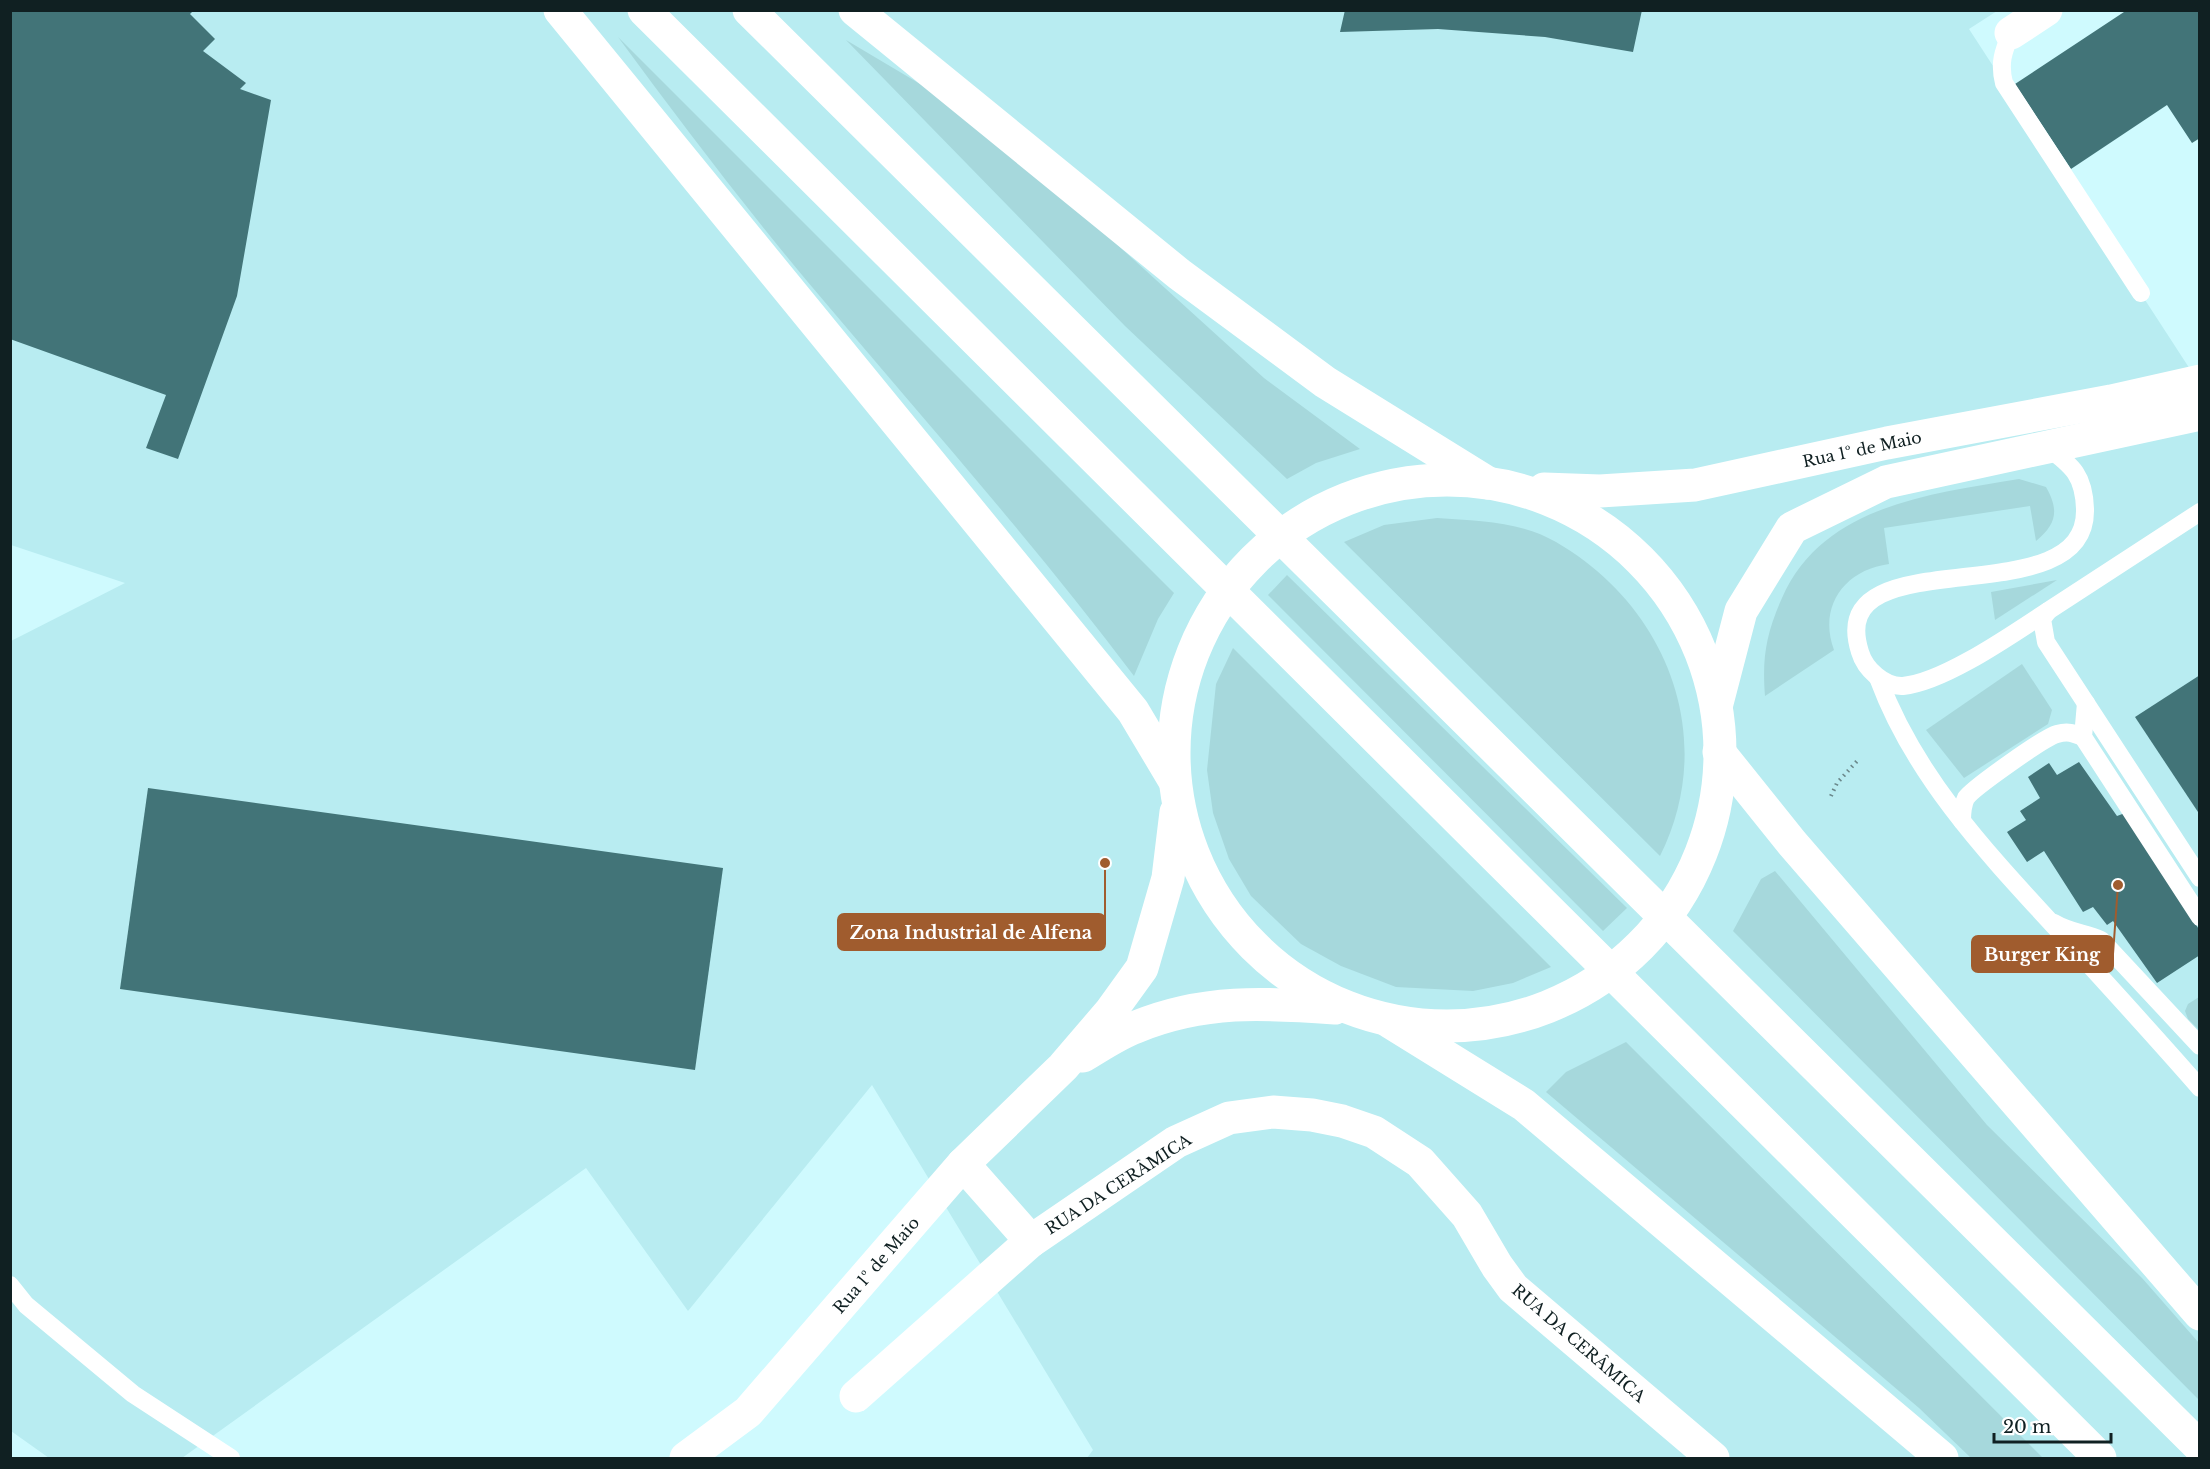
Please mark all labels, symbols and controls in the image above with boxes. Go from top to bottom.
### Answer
street label: Rua 1º de Maio [1801,427,1923,471]
callout: Zona Industrial de Alfena [838,914,1105,950]
text: Zona Industrial de Alfena [850,922,1093,944]
callout: Burger King [1972,936,2113,972]
text: Burger King [1984,944,2101,966]
street label: RUA DA CERÂMICA [1041,1129,1195,1239]
street label: Rua 1º de Maio [829,1213,923,1317]
street label: RUA DA CERÂMICA [1508,1280,1650,1407]
scale bar [1994,1406,2111,1444]
text: 20 m [2003,1416,2051,1438]

